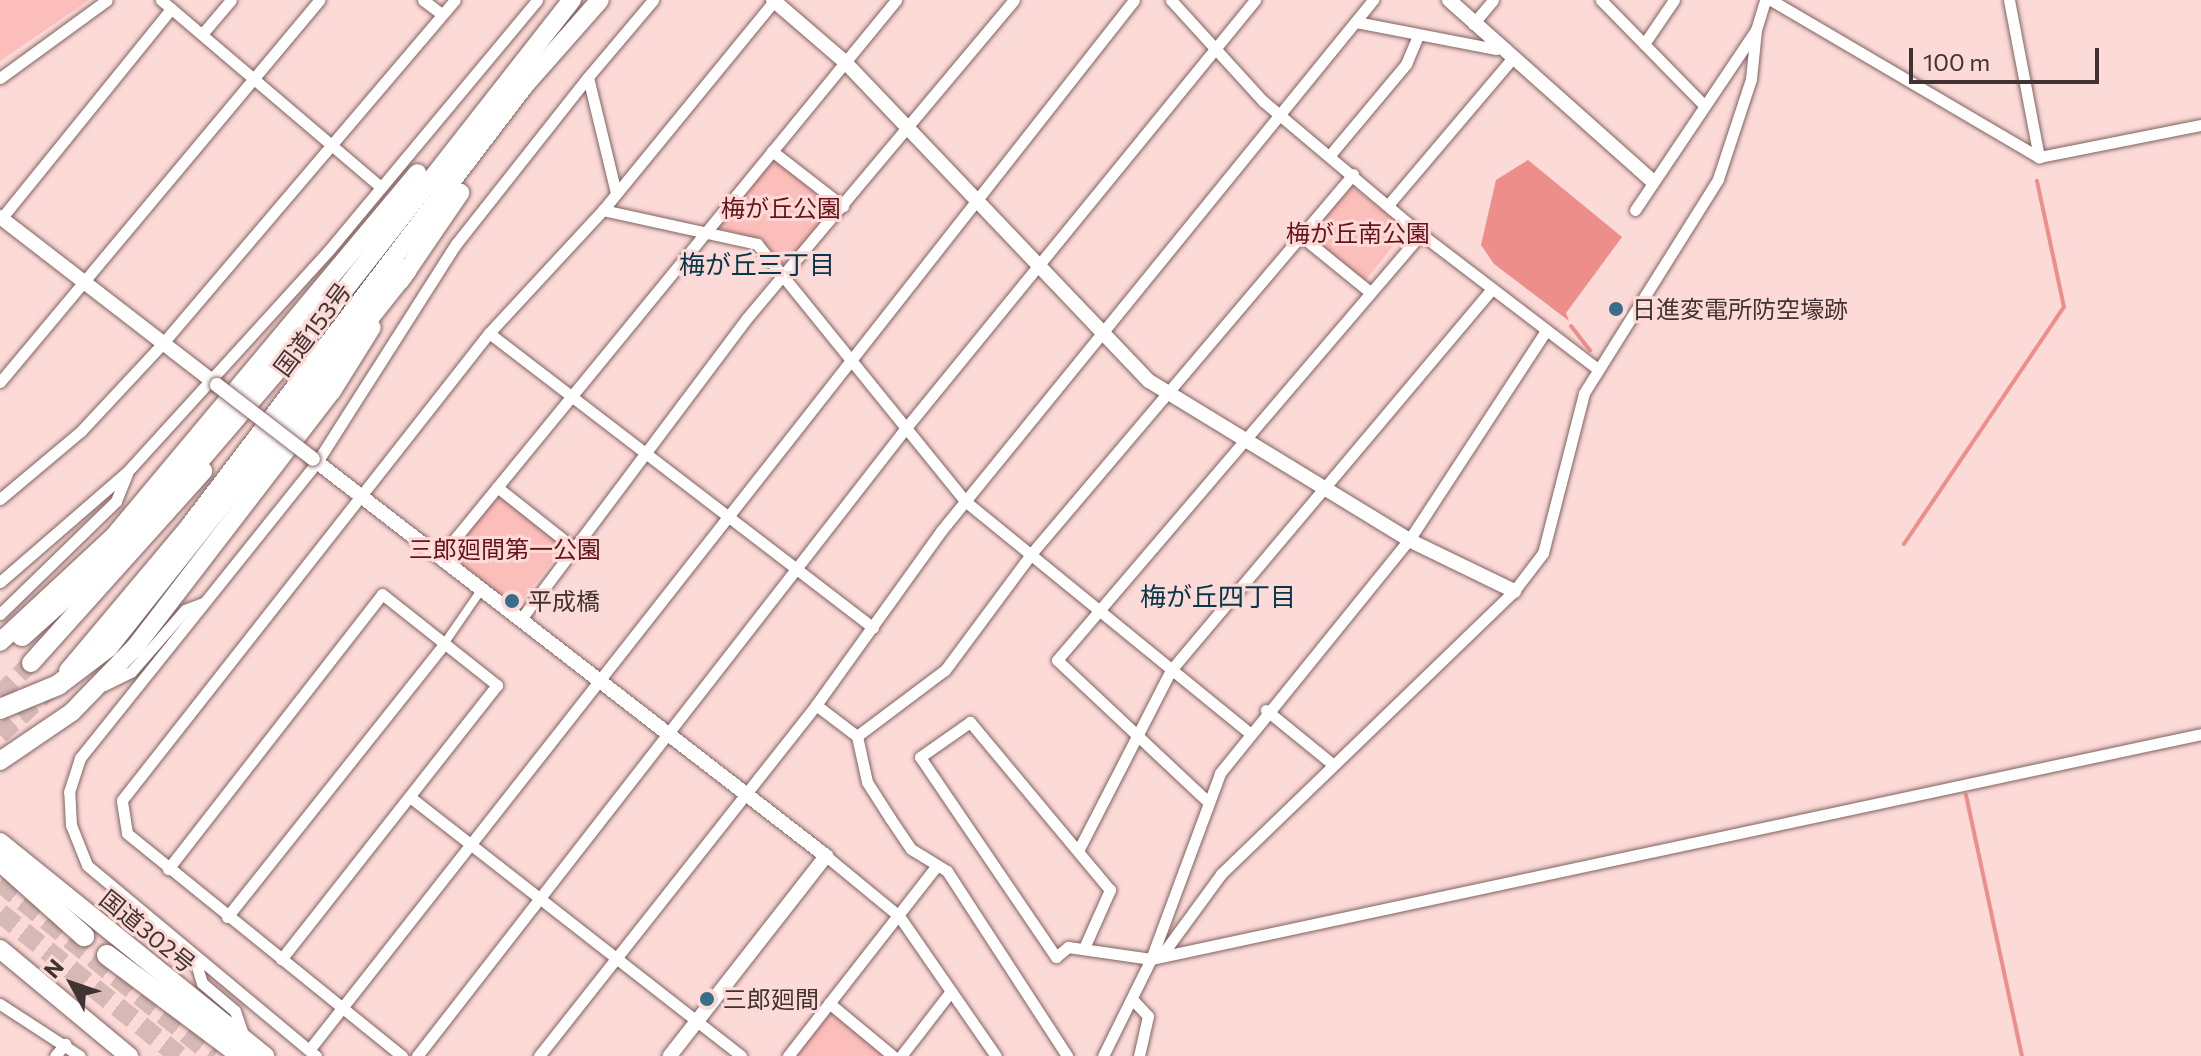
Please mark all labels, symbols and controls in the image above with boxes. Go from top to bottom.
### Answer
scale bar [1913,32,2103,82]
text: 100 m [1923,47,1990,76]
park label: 梅が丘公園 [721,194,841,222]
park label: 梅が丘南公園 [1286,219,1430,247]
district label: 梅が丘三丁目 [679,248,835,280]
street label: 国道153号 [267,277,357,381]
place label: 日進変電所防空壕跡 [1632,295,1848,323]
marker: 日進変電所防空壕跡 [1607,300,1625,318]
park label: 三郎廻間第一公園 [409,535,601,563]
district label: 梅が丘四丁目 [1140,580,1296,612]
place label: 平成橋 [528,587,600,615]
marker: 平成橋 [503,592,521,610]
street label: 国道302号 [94,884,202,978]
north arrow [32,944,112,1024]
text: N [38,953,69,983]
place label: 三郎廻間 [723,985,819,1013]
marker: 三郎廻間 [698,990,716,1008]

